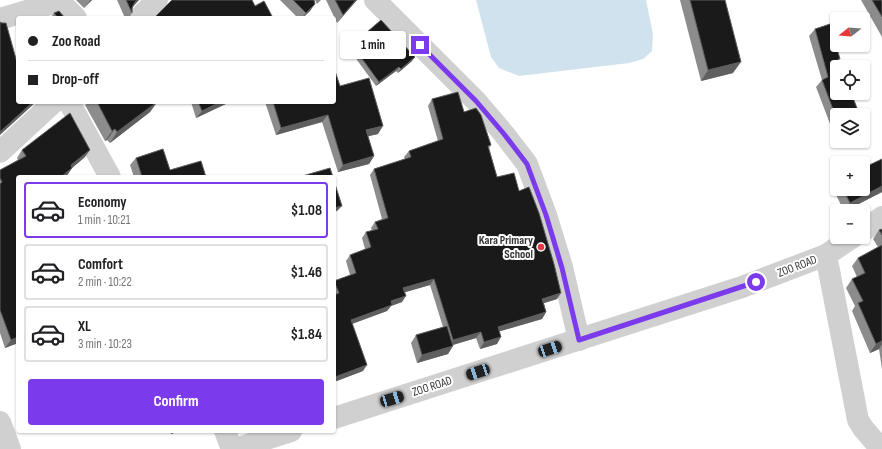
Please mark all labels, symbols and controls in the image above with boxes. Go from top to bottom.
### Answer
north arrow [830,12,870,52]
map controls [830,12,870,244]
callout: 1 min [340,31,406,59]
text: Zoo Road [52,32,100,51]
route end [411,36,429,54]
text: 1 min [361,37,385,53]
button: locate [830,60,870,100]
text: Drop-off [52,70,99,89]
button: layers [830,108,870,148]
button: + [830,156,870,196]
icon: car [30,192,66,228]
text: Economy [78,193,127,212]
text: $1.08 [291,201,322,220]
button: − [830,204,870,244]
text: 1 min · 10:21 [78,212,130,228]
place label: Kara Primary School [479,233,533,262]
marker: Kara Primary School [536,242,546,252]
street label: ZOO ROAD [775,252,819,281]
icon: car [30,254,66,290]
text: Comfort [78,255,123,274]
text: $1.46 [291,263,322,282]
route start [747,273,765,291]
text: 2 min · 10:22 [78,274,132,290]
icon: car [30,316,66,352]
text: XL [78,317,91,336]
text: $1.84 [290,325,322,344]
text: 3 min · 10:23 [78,336,132,352]
car [537,340,563,358]
car [465,363,491,381]
street label: ZOO ROAD [410,373,454,400]
button: Confirm [28,379,324,425]
car [379,390,405,408]

